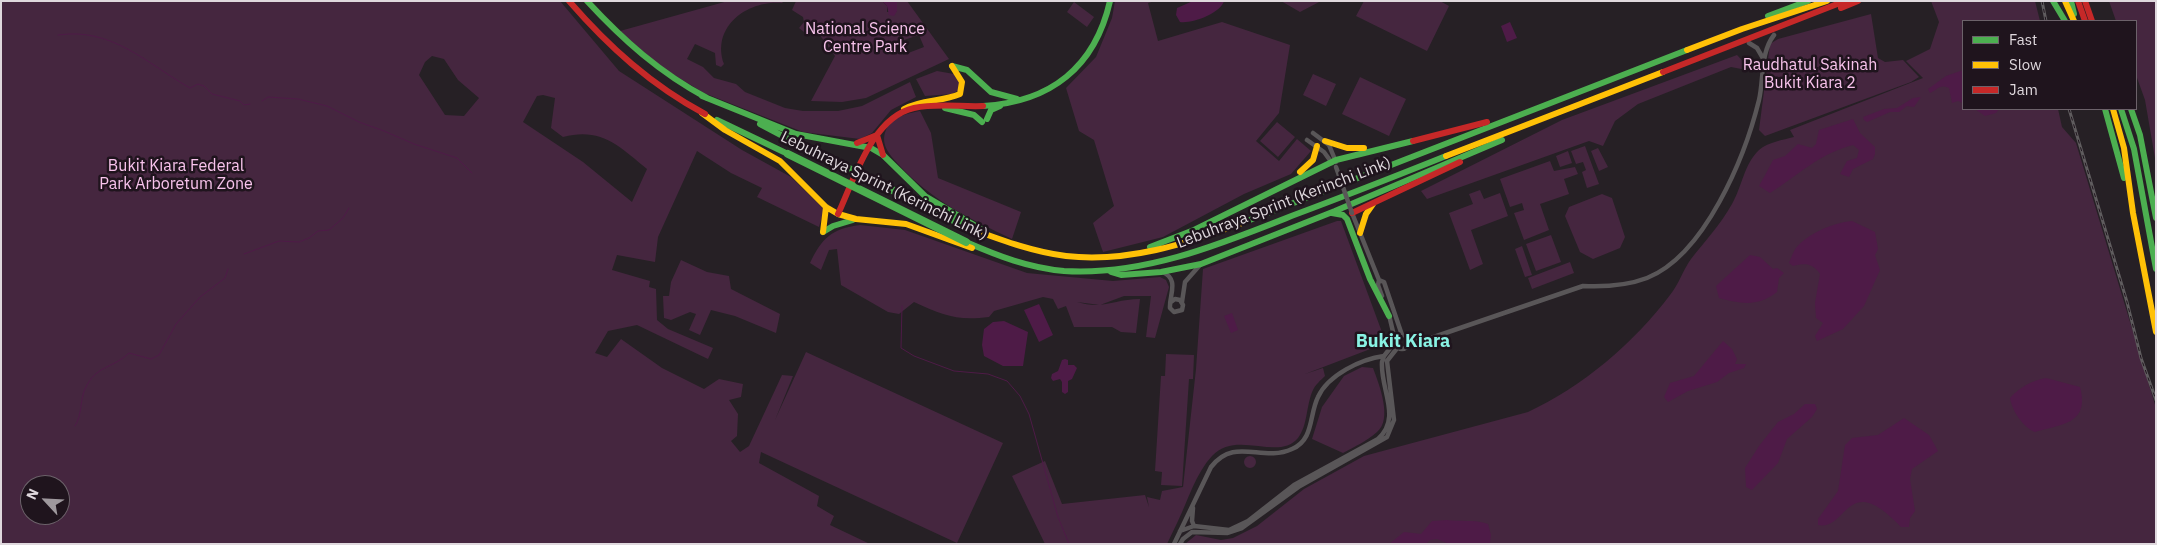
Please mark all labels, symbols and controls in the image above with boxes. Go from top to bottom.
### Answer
park label: National Science Centre Park [805,19,925,57]
legend [1962,20,2137,110]
text: Fast [2009,30,2037,49]
park label: Raudhatul Sakinah Bukit Kiara 2 [1743,55,1877,93]
text: Slow [2009,55,2042,74]
text: Jam [2009,80,2038,99]
street label: Lebuhraya Sprint (Kerinchi Link) [777,127,991,245]
street label: Lebuhraya Sprint (Kerinchi Link) [1174,153,1394,253]
park label: Bukit Kiara Federal Park Arboretum Zone [99,156,253,194]
district label: Bukit Kiara [1356,331,1450,353]
north arrow [20,475,70,525]
text: N [22,486,43,502]

